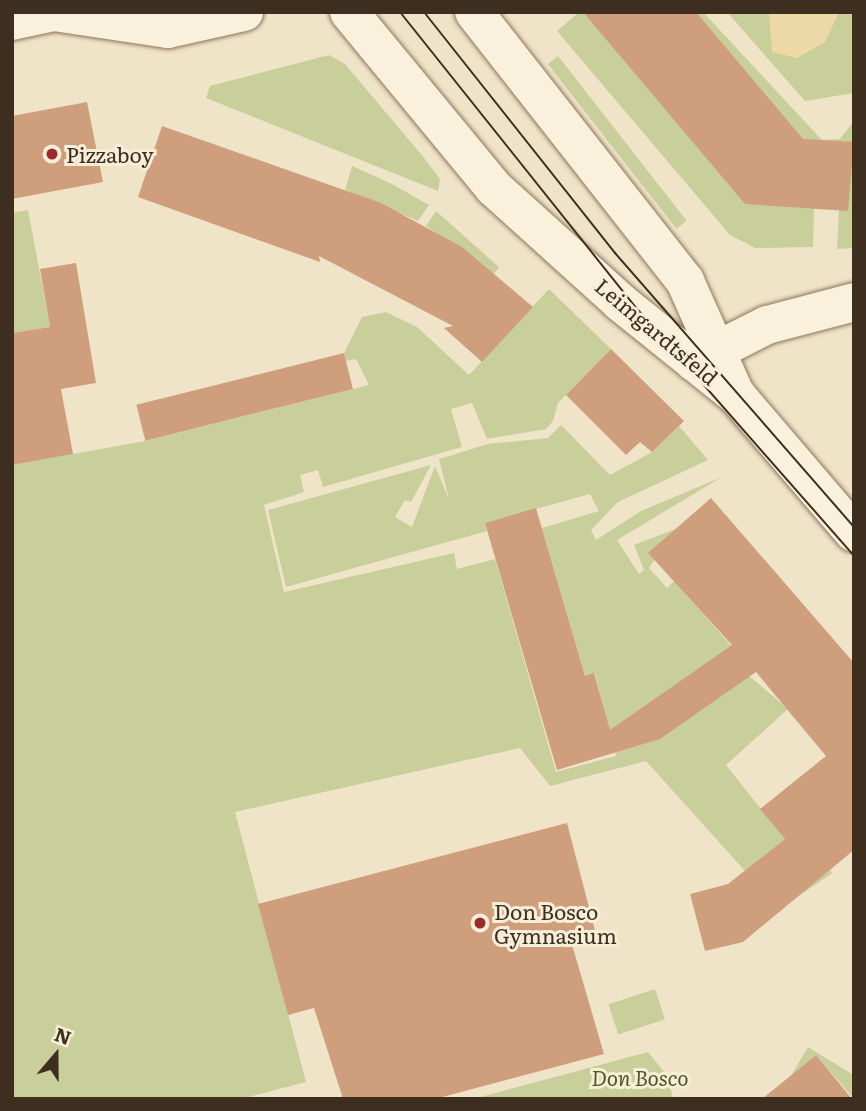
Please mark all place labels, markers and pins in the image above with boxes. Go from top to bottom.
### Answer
place label: Pizzaboy [66,141,154,167]
marker: Pizzaboy [44,146,60,162]
place label: Don Bosco Gymnasium [494,898,617,948]
marker: Don Bosco Gymnasium [472,915,488,931]

